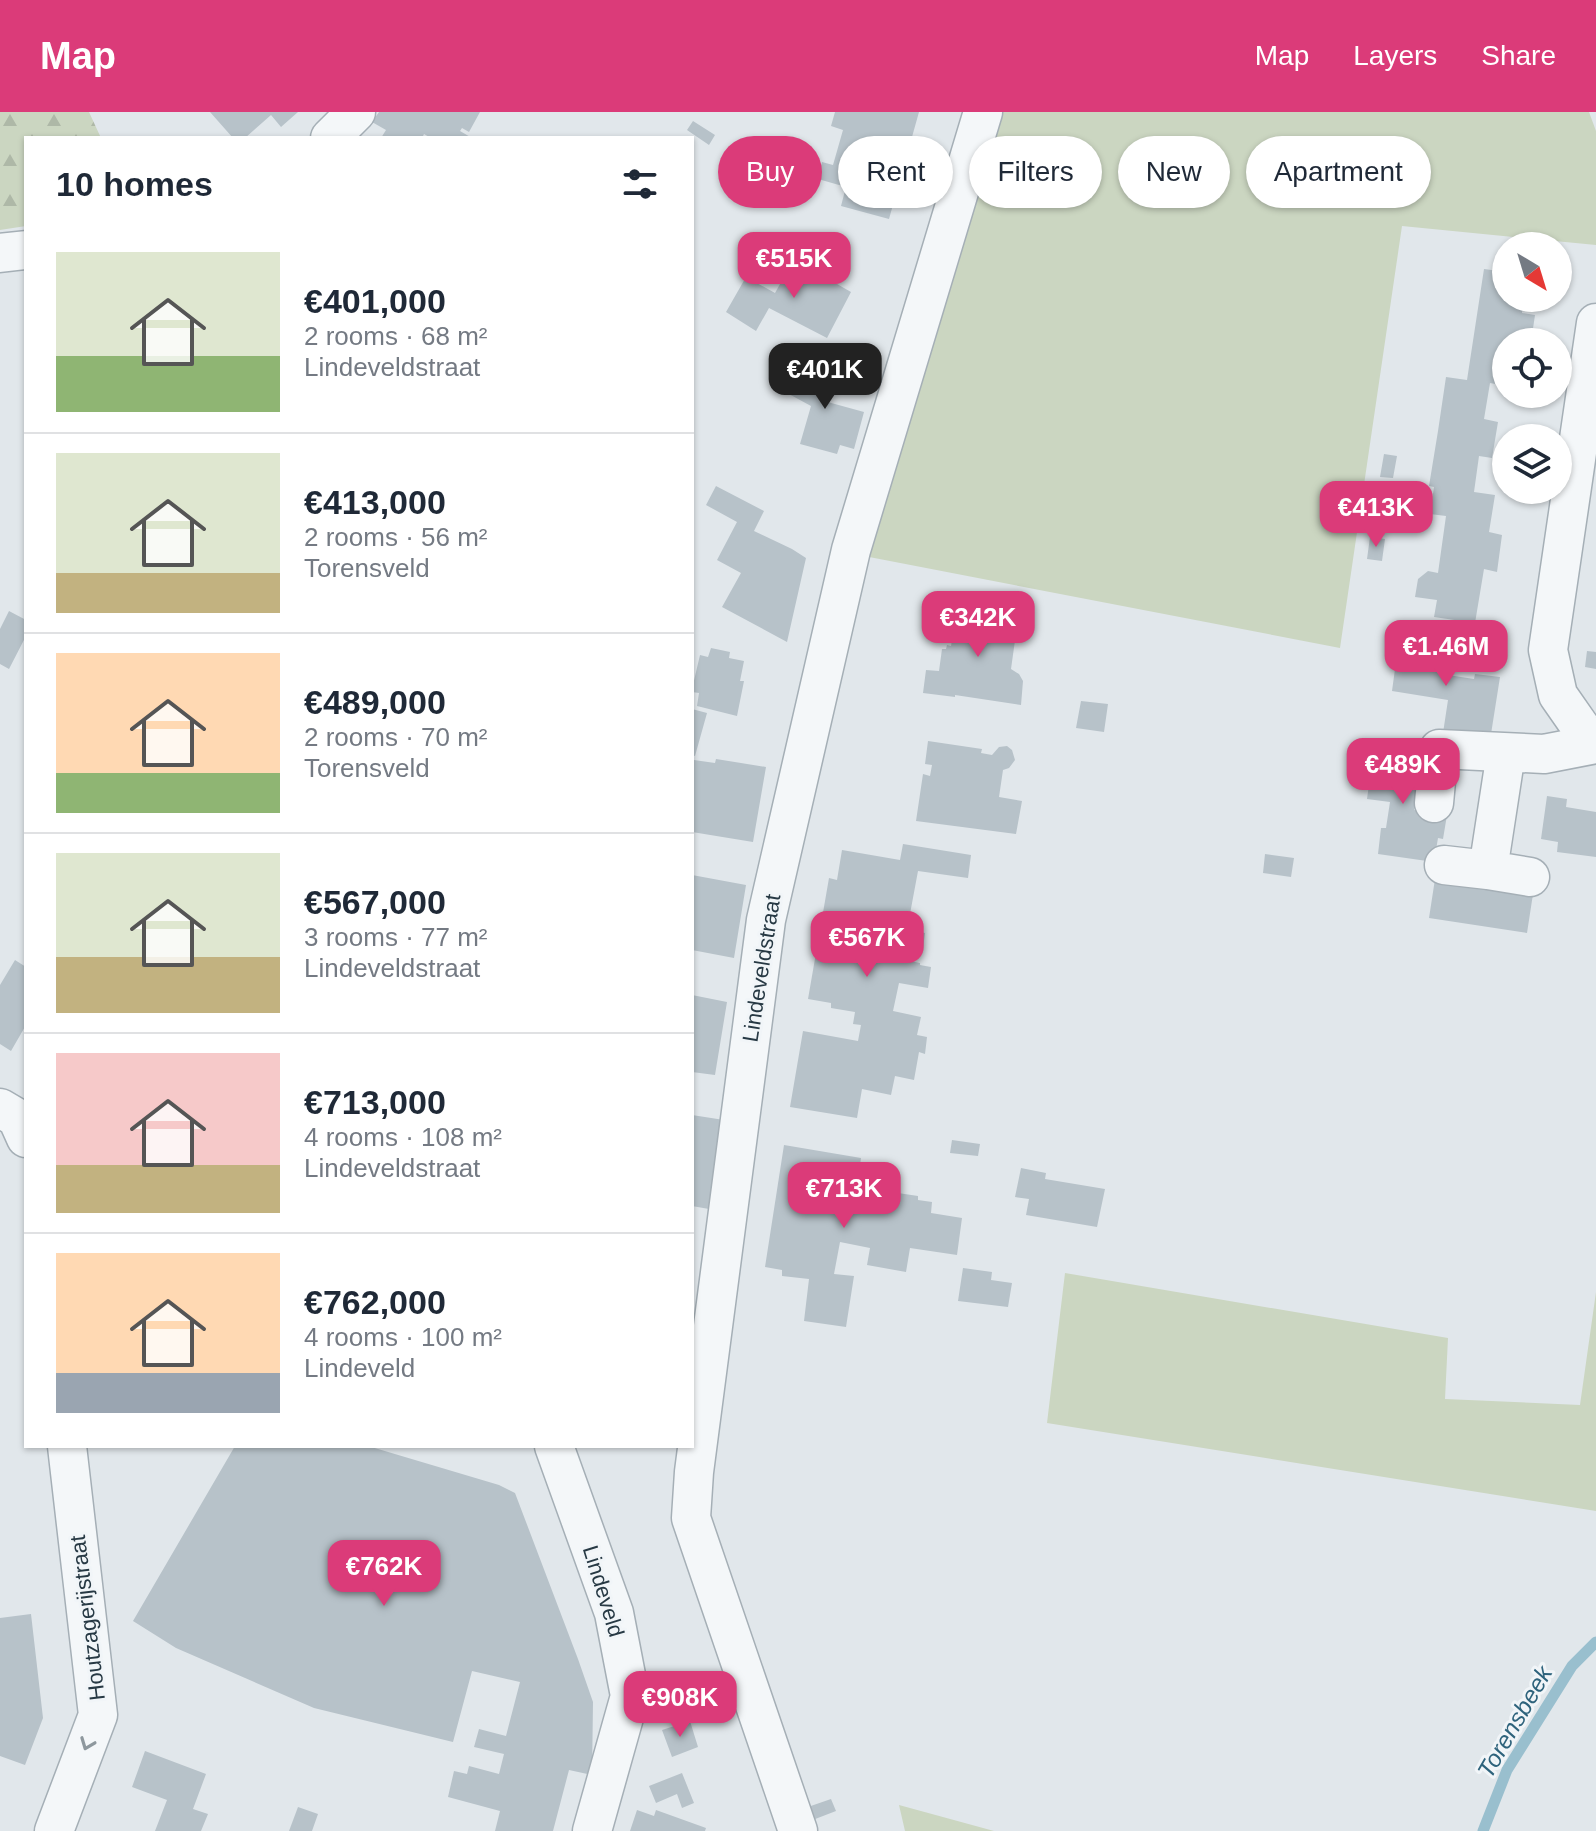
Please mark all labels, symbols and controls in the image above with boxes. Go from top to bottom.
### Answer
text: Map [40,35,116,77]
text: Map [1255,40,1309,71]
text: Layers [1353,40,1437,71]
text: Share [1481,40,1556,71]
chip: Buy [718,136,822,208]
chip: Rent [838,136,953,208]
chip: Filters [969,136,1102,208]
chip: New [1118,136,1230,208]
chip: Apartment [1246,136,1431,208]
icon: filters [618,162,662,206]
text: 10 homes [56,165,213,203]
pin: €515K [738,232,850,300]
north arrow [1492,232,1572,312]
map controls [1492,232,1572,504]
text: €515K [756,243,832,273]
text: €401,000 [304,282,446,320]
icon: home [120,284,216,380]
text: 2 rooms · 68 m² [304,321,488,351]
button: locate [1492,328,1572,408]
pin: €401K [769,343,881,411]
text: Lindeveldstraat [304,352,480,382]
text: €401K [787,354,863,384]
button: layers [1492,424,1572,504]
pin: €413K [1320,481,1432,549]
text: €413,000 [304,483,446,521]
icon: home [120,485,216,581]
text: €413K [1338,492,1414,522]
text: 2 rooms · 56 m² [304,522,488,552]
text: Torensveld [304,553,430,583]
pin: €342K [922,591,1034,659]
text: €342K [940,602,1016,632]
pin: €1.46M [1381,620,1511,688]
text: €1.46M [1403,631,1489,661]
text: €489,000 [304,683,446,721]
icon: home [120,685,216,781]
text: 2 rooms · 70 m² [304,722,488,752]
pin: €489K [1347,738,1459,806]
text: €489K [1365,749,1441,779]
text: Torensveld [304,753,430,783]
text: €567,000 [304,883,446,921]
icon: home [120,885,216,981]
street label: Lindeveldstraat [737,892,786,1044]
pin: €567K [811,911,923,979]
text: 3 rooms · 77 m² [304,922,488,952]
text: €567K [829,922,905,952]
text: Lindeveldstraat [304,953,480,983]
text: €713,000 [304,1083,446,1121]
icon: home [120,1085,216,1181]
text: 4 rooms · 108 m² [304,1122,502,1152]
text: Lindeveldstraat [304,1153,480,1183]
pin: €713K [788,1162,900,1230]
text: €713K [806,1173,882,1203]
text: €762,000 [304,1283,446,1321]
icon: home [120,1285,216,1381]
text: 4 rooms · 100 m² [304,1322,502,1352]
text: Lindeveld [304,1353,415,1383]
street label: Houtzagerijstraat [65,1534,110,1702]
pin: €762K [328,1540,440,1608]
street label: Lindeveld [578,1542,629,1640]
text: €762K [346,1551,422,1581]
water label: Torensbeek [1472,1659,1558,1782]
pin: €908K [624,1671,736,1739]
text: €908K [642,1682,718,1712]
one-way arrow [80,1736,97,1750]

